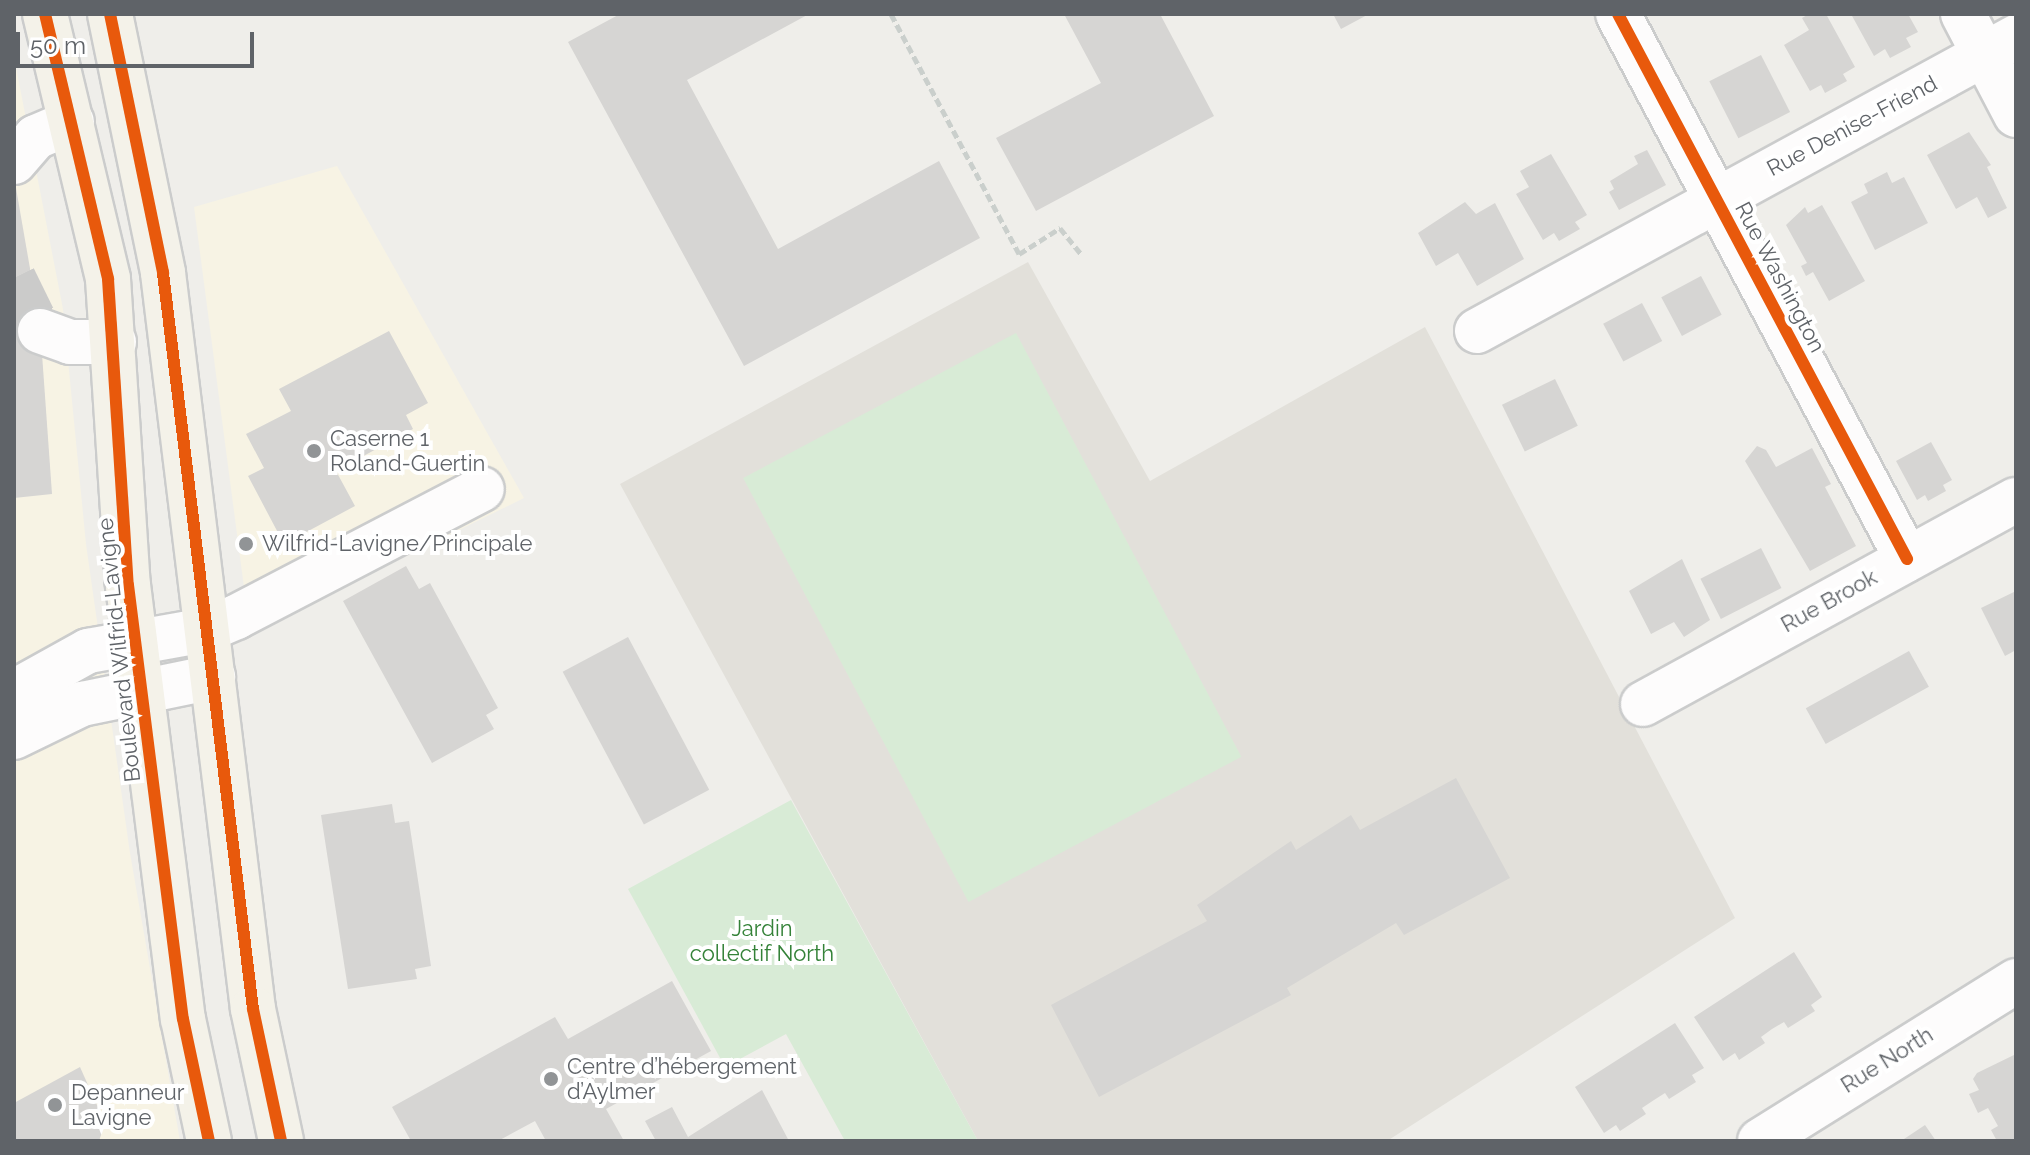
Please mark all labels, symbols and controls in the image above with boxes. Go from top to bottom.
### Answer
scale bar [20,16,258,66]
text: 50 m [30,31,86,60]
street label: Rue Denise-Friend [1762,70,1942,182]
street label: Rue Washington [1729,197,1831,357]
place label: Caserne 1 Roland-Guertin [330,425,485,476]
marker: Caserne 1 Roland-Guertin [305,442,323,460]
street label: Boulevard Wilfrid-Lavigne [92,516,146,784]
place label: Wilfrid-Lavigne/Principale [262,531,533,557]
marker: Wilfrid-Lavigne/Principale [237,535,255,553]
street label: Rue Brook [1776,564,1882,638]
park label: Jardin collectif North [690,915,834,966]
street label: Rue North [1836,1021,1938,1099]
place label: Centre d’hébergement d’Aylmer [567,1053,797,1104]
marker: Centre d’hébergement d’Aylmer [542,1070,560,1088]
place label: Depanneur Lavigne [71,1079,185,1130]
marker: Depanneur Lavigne [46,1096,64,1114]

